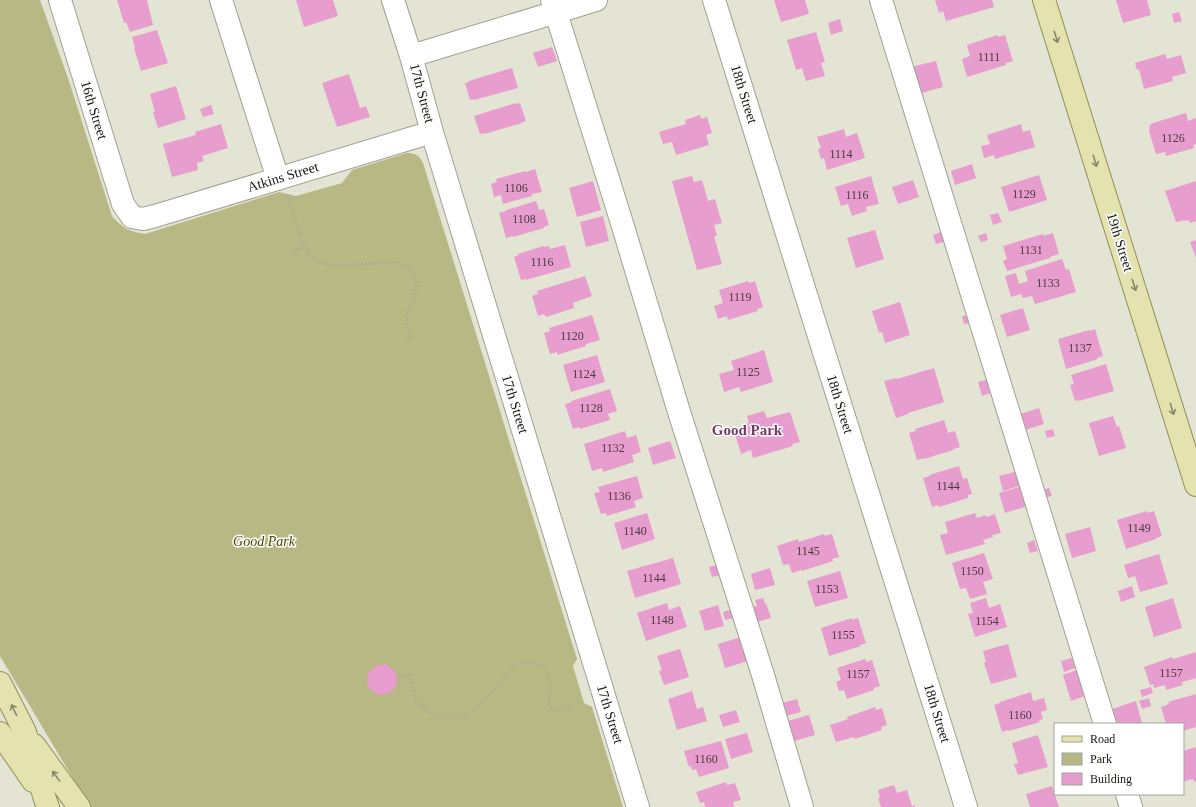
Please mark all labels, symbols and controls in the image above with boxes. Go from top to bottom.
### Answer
one-way arrow [1053,31,1060,44]
house number: 1111 [978,50,1000,64]
street label: 17th Street [407,62,437,125]
street label: 18th Street [728,63,760,125]
street label: 16th Street [78,79,110,141]
house number: 1126 [1161,131,1185,145]
house number: 1114 [829,147,853,161]
one-way arrow [1092,155,1099,168]
street label: Atkins Street [246,159,320,195]
house number: 1106 [504,181,528,195]
house number: 1129 [1012,187,1036,201]
house number: 1116 [845,188,869,202]
street label: 19th Street [1104,211,1136,273]
house number: 1108 [512,212,536,226]
house number: 1131 [1019,243,1043,257]
house number: 1116 [530,255,554,269]
house number: 1133 [1036,276,1060,290]
one-way arrow [1131,279,1138,292]
house number: 1119 [728,290,752,304]
house number: 1120 [560,329,584,343]
house number: 1137 [1068,341,1092,355]
house number: 1125 [736,365,760,379]
house number: 1124 [572,367,596,381]
street label: 17th Street [499,373,531,435]
street label: 18th Street [824,373,856,435]
house number: 1128 [579,401,603,415]
one-way arrow [1169,403,1177,415]
district label: Good Park [712,422,783,438]
house number: 1132 [601,441,625,455]
house number: 1144 [936,479,960,493]
house number: 1136 [607,489,631,503]
house number: 1149 [1127,521,1151,535]
house number: 1140 [623,524,647,538]
park label: Good Park [233,534,296,549]
house number: 1145 [796,544,820,558]
house number: 1150 [960,564,984,578]
house number: 1144 [642,571,666,585]
house number: 1153 [815,582,839,596]
house number: 1148 [650,613,674,627]
house number: 1154 [975,614,999,628]
house number: 1155 [831,628,855,642]
house number: 1157 [1159,666,1183,680]
house number: 1157 [846,667,870,681]
street label: 18th Street [921,682,953,744]
street label: 17th Street [594,683,626,745]
one-way arrow [9,704,17,716]
house number: 1160 [1008,708,1032,722]
legend [1054,723,1184,795]
text: Road [1090,732,1115,746]
house number: 1160 [694,752,718,766]
text: Park [1090,752,1112,766]
one-way arrow [52,770,61,781]
text: Building [1090,772,1132,786]

